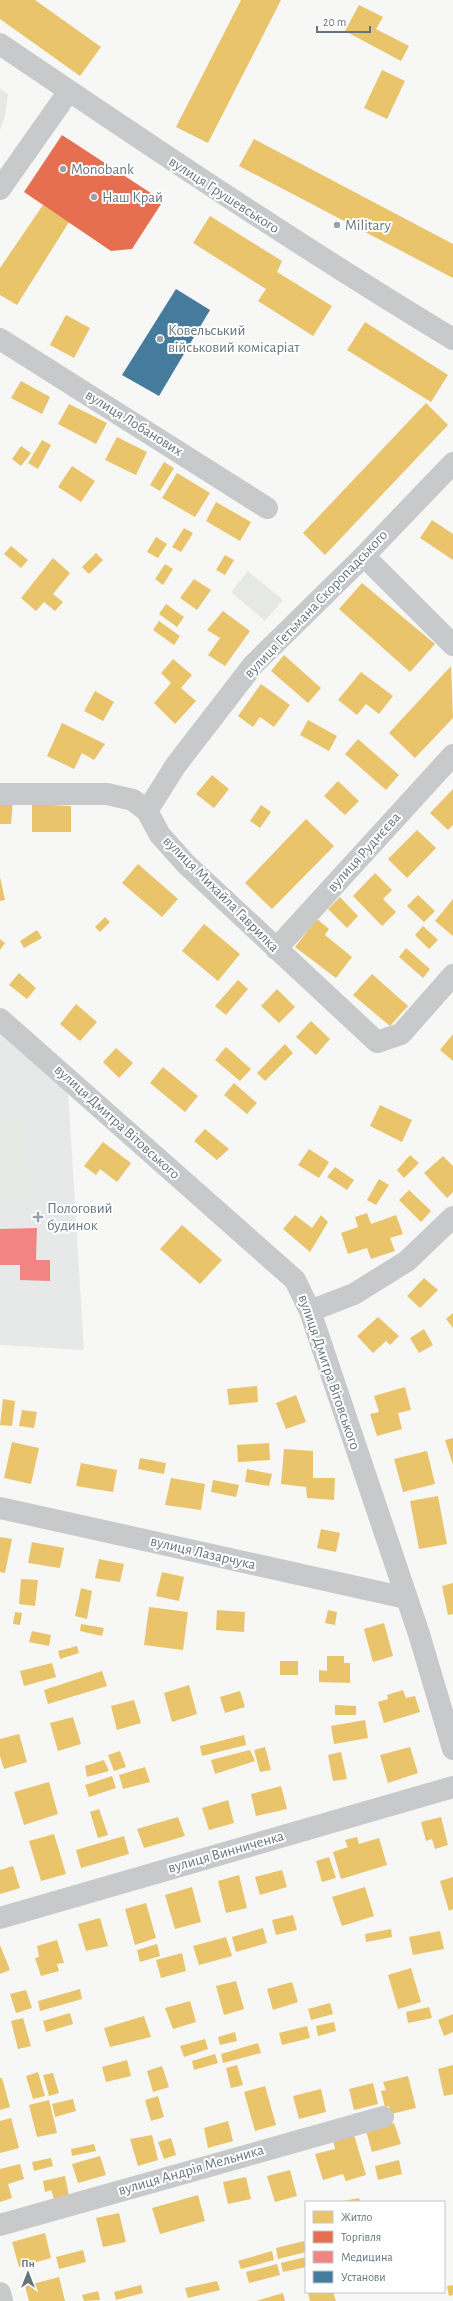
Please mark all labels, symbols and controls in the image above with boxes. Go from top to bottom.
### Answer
scale bar [317,8,370,34]
text: 20 m [323,16,346,28]
street label: вулиця Грушевського [166,154,282,236]
place label: Monobank [71,162,134,177]
marker: Monobank [58,164,68,174]
place label: Наш Край [102,190,163,205]
marker: Наш Край [89,192,99,202]
place label: Military [345,218,391,233]
marker: Military [332,220,342,230]
place label: Ковельський військовий комісаріат [168,323,300,355]
marker: Ковельський військовий комісаріат [155,334,165,344]
street label: вулиця Лобанових [83,387,186,459]
street label: вулиця Гетьмана Скоропадського [241,527,391,681]
street label: вулиця Руднєєва [325,809,404,895]
street label: вулиця Михайла Гаврилка [160,833,282,955]
street label: вулиця Дмитра Вітовського [51,1062,183,1182]
place label: Пологовий будинок [47,1201,112,1233]
marker: Пологовий будинок [32,1211,44,1223]
street label: вулиця Дмитра Вітовського [295,1292,363,1452]
street label: вулиця Лазарчука [149,1534,257,1572]
street label: вулиця Винниченка [166,1828,286,1876]
street label: вулиця Андрія Мельника [116,2142,266,2198]
legend [305,2201,445,2293]
text: Житло [341,2211,373,2223]
text: Торгівля [341,2231,381,2243]
text: Медицина [341,2251,393,2263]
north arrow [8,2253,48,2293]
text: Пн [21,2258,35,2269]
text: Установи [341,2271,386,2283]

